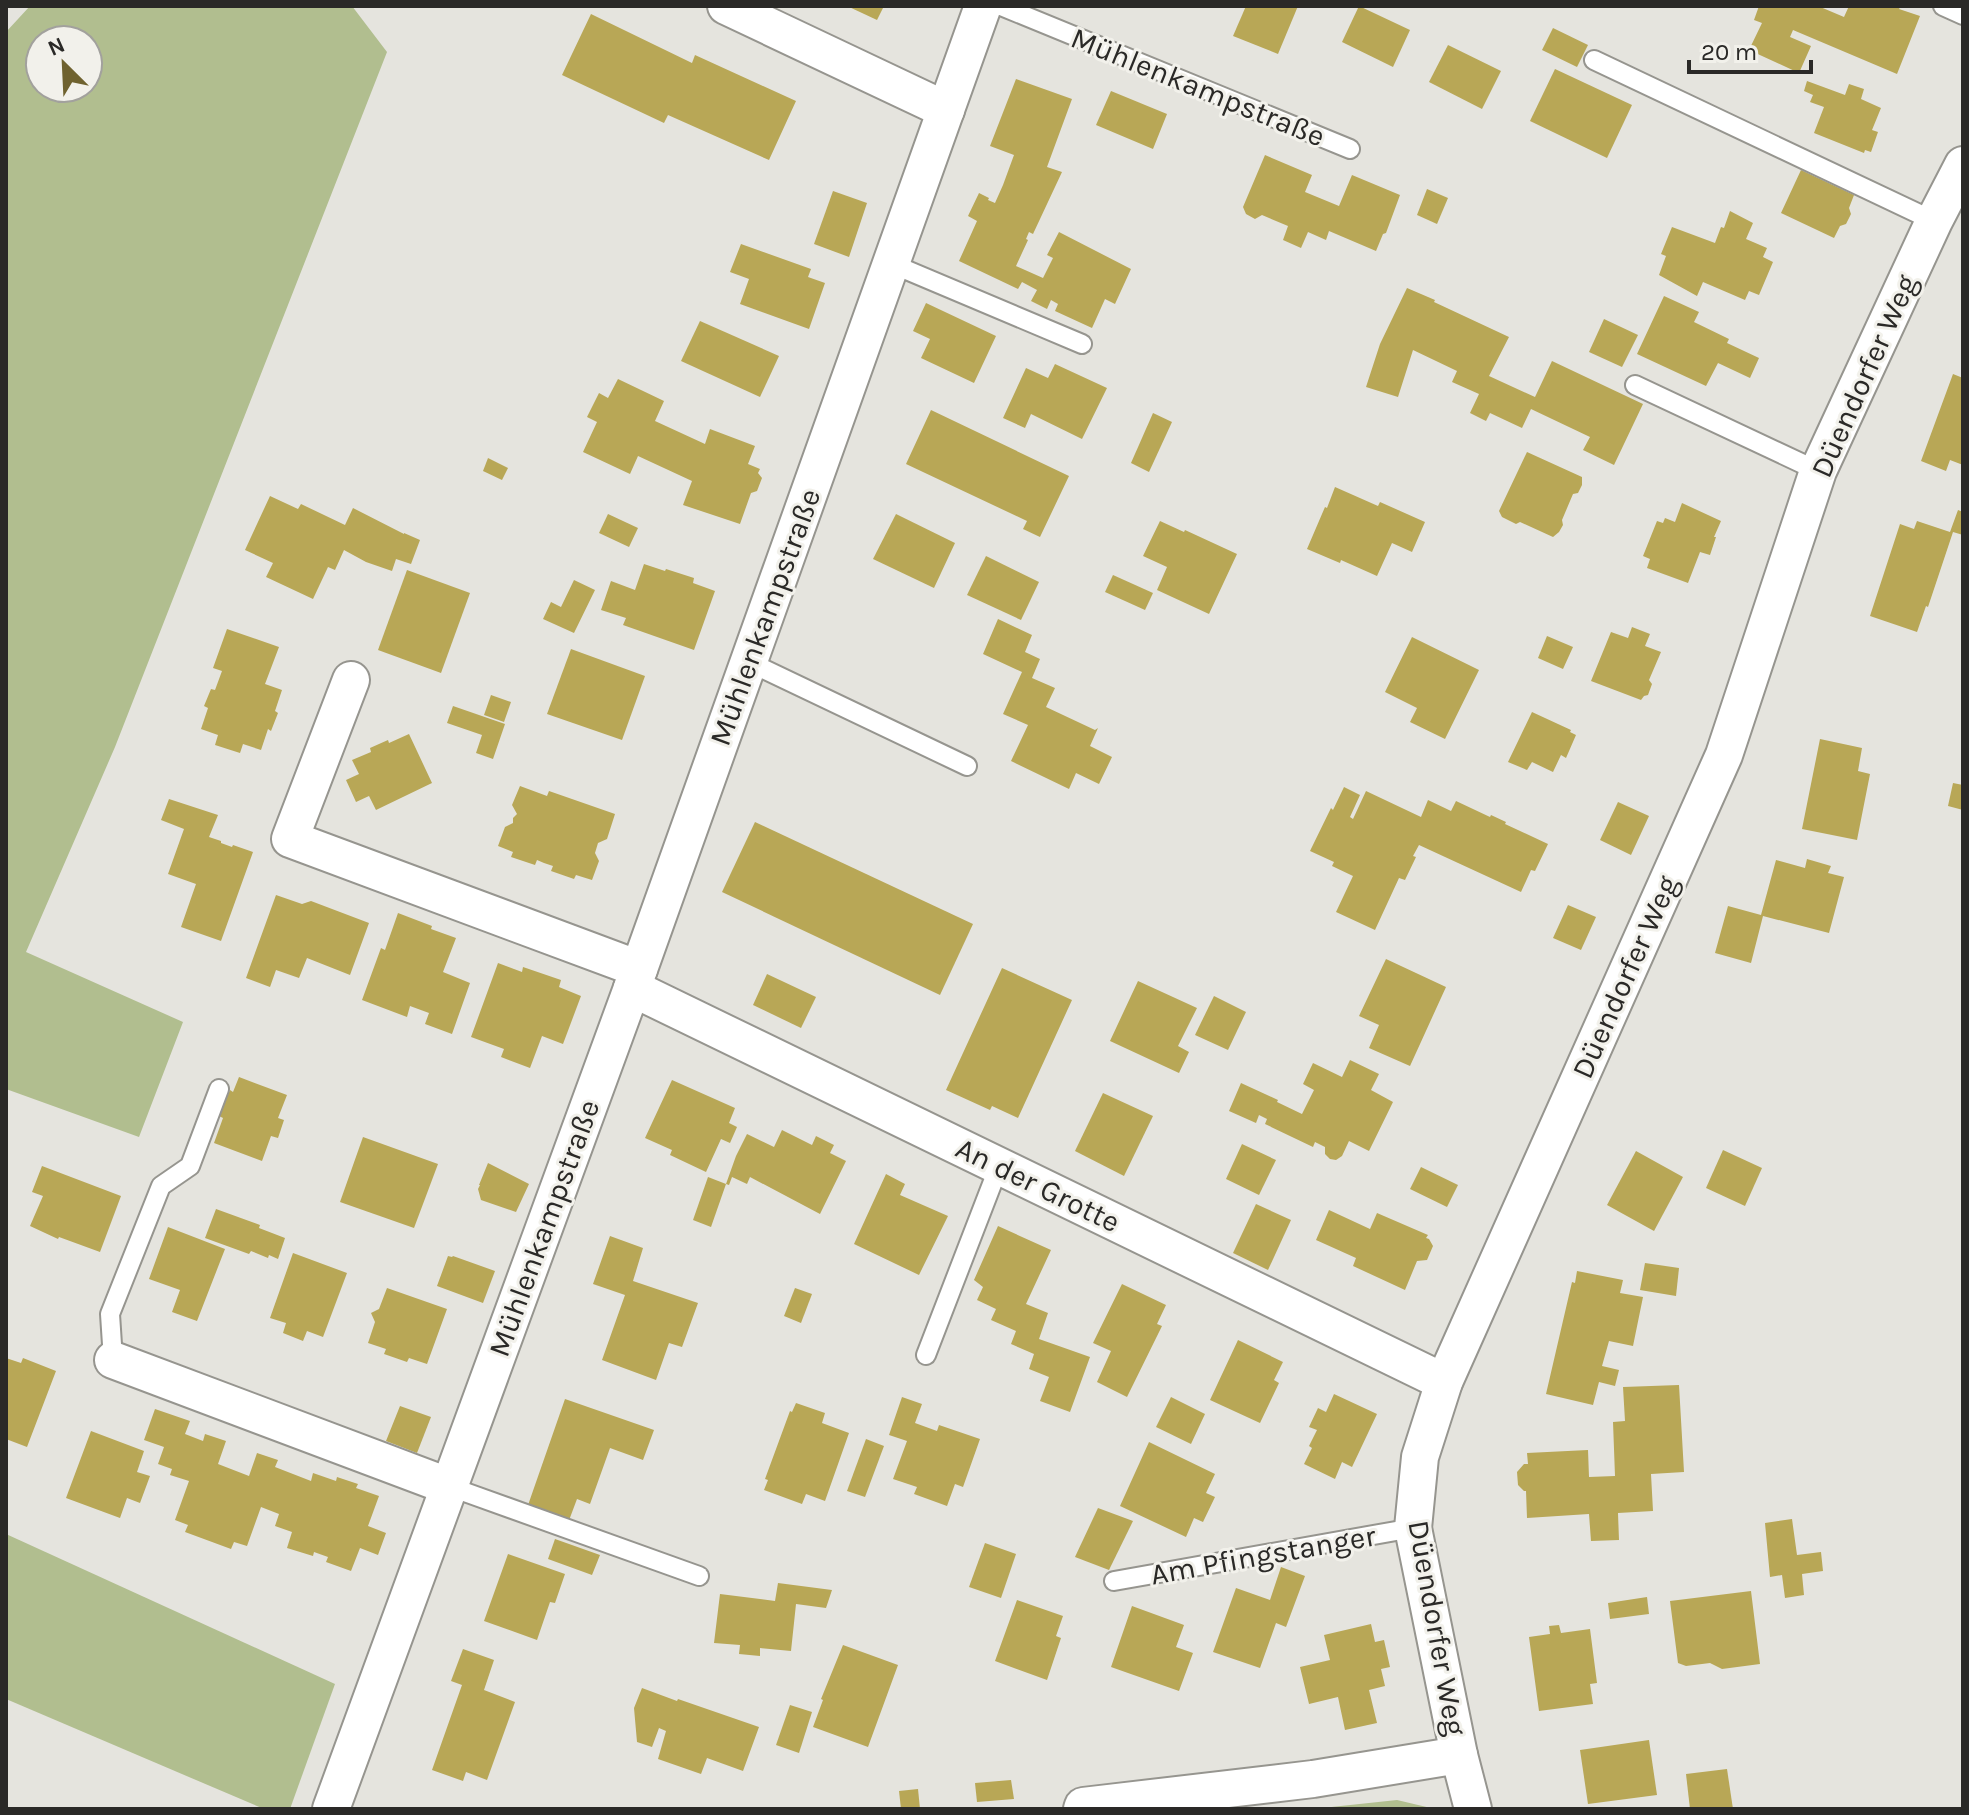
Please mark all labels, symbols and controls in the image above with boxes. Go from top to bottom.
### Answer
street label: Mühlenkampstraße [1066,20,1330,154]
north arrow [24,24,104,104]
scale bar [1689,24,1811,74]
text: N [44,32,69,62]
text: 20 m [1701,38,1757,66]
street label: Düendorfer Weg [1803,269,1925,483]
street label: Mühlenkampstraße [702,484,828,750]
street label: Düendorfer Weg [1564,870,1686,1084]
street label: Mühlenkampstraße [481,1095,607,1361]
street label: An der Grotte [950,1130,1126,1240]
street label: Am Pfingstanger [1148,1517,1379,1593]
street label: Düendorfer Weg [1400,1517,1474,1739]

